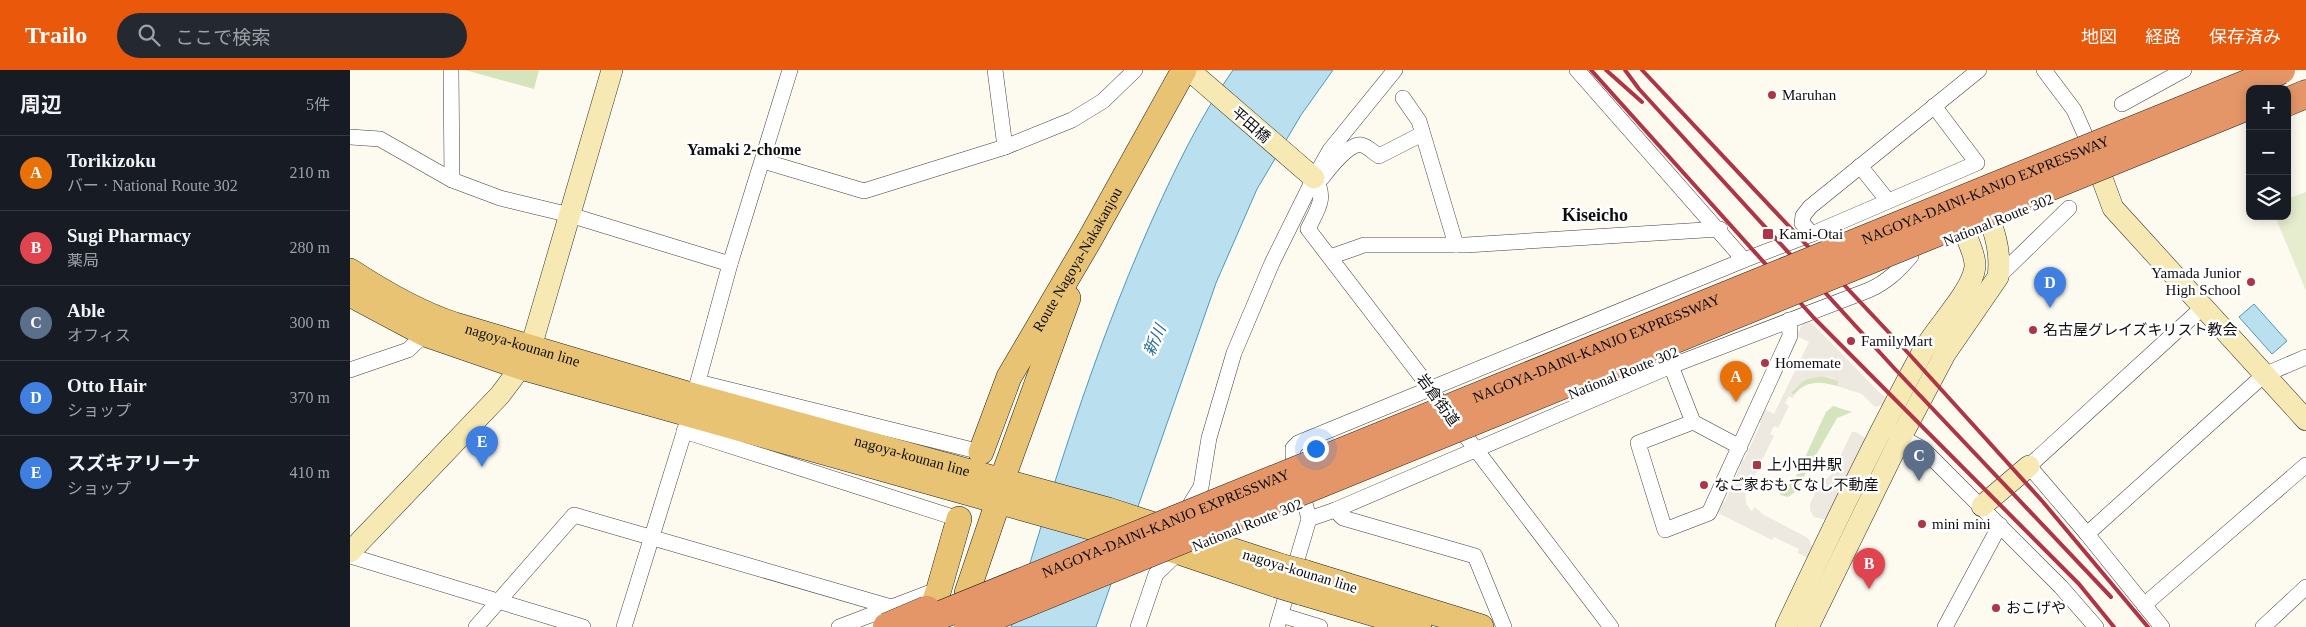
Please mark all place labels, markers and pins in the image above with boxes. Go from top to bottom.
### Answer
place label: Maruhan [1782,87,1837,103]
marker: Maruhan [1766,89,1778,101]
place label: Kami-Otai [1779,226,1843,242]
marker: Kami-Otai [1761,227,1775,241]
place label: Yamada Junior High School [2151,265,2241,298]
pin: D [2034,267,2066,308]
marker: Yamada Junior High School [2245,276,2257,288]
place label: 名古屋グレイズキリスト教会 [2043,322,2238,338]
marker: 名古屋グレイズキリスト教会 [2027,324,2039,336]
place label: FamilyMart [1861,333,1933,349]
marker: FamilyMart [1845,335,1857,347]
place label: Homemate [1775,355,1841,371]
marker: Homemate [1759,357,1771,369]
pin: A [1720,361,1752,402]
pin: E [466,426,498,467]
pin: C [1903,440,1935,481]
place label: 上小田井駅 [1767,456,1842,473]
marker: 上小田井駅 [1751,459,1763,471]
place label: なご家おもてなし不動産 [1714,477,1878,493]
marker: なご家おもてなし不動産 [1698,479,1710,491]
place label: mini mini [1932,516,1991,532]
marker: mini mini [1916,518,1928,530]
pin: B [1853,548,1885,589]
place label: おこげや [2006,600,2066,616]
marker: おこげや [1990,602,2002,614]

